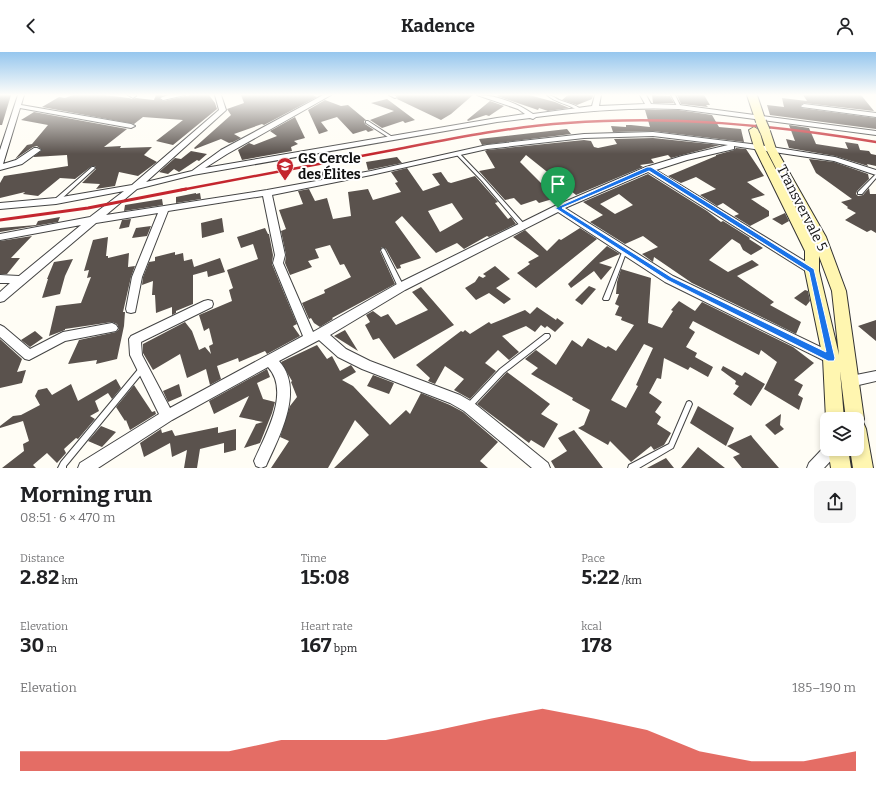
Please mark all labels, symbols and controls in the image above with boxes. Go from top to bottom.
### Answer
icon: back [20,15,42,37]
text: Kadence [401,15,475,37]
icon: person [834,15,856,37]
place label: GS Cercle des Élites [298,150,361,183]
school or university icon: GS Cercle des Élites [275,156,295,181]
street label: Transvervale 5 [773,162,831,254]
pin [541,167,575,208]
icon: arrive [547,173,569,195]
map controls [820,412,864,456]
button: layers [820,412,864,456]
text: Morning run [20,481,152,508]
button: share [814,481,856,523]
text: 08:51 · 6 × 470 m [20,510,115,525]
text: Distance [20,552,65,565]
text: Time [301,552,327,565]
text: Pace [581,552,605,565]
text: 2.82 [20,565,59,589]
text: 15:08 [301,565,350,589]
text: 5:22 [581,565,619,589]
text: km [59,574,78,587]
text: /km [619,574,642,587]
text: Elevation [20,620,68,633]
text: Heart rate [301,620,353,633]
text: kcal [581,620,602,633]
text: 30 [20,633,44,657]
text: 167 [301,633,332,657]
text: 178 [581,633,612,657]
text: m [44,642,57,655]
text: bpm [332,642,357,655]
text: Elevation [20,680,77,695]
text: 185–190 m [792,680,856,695]

